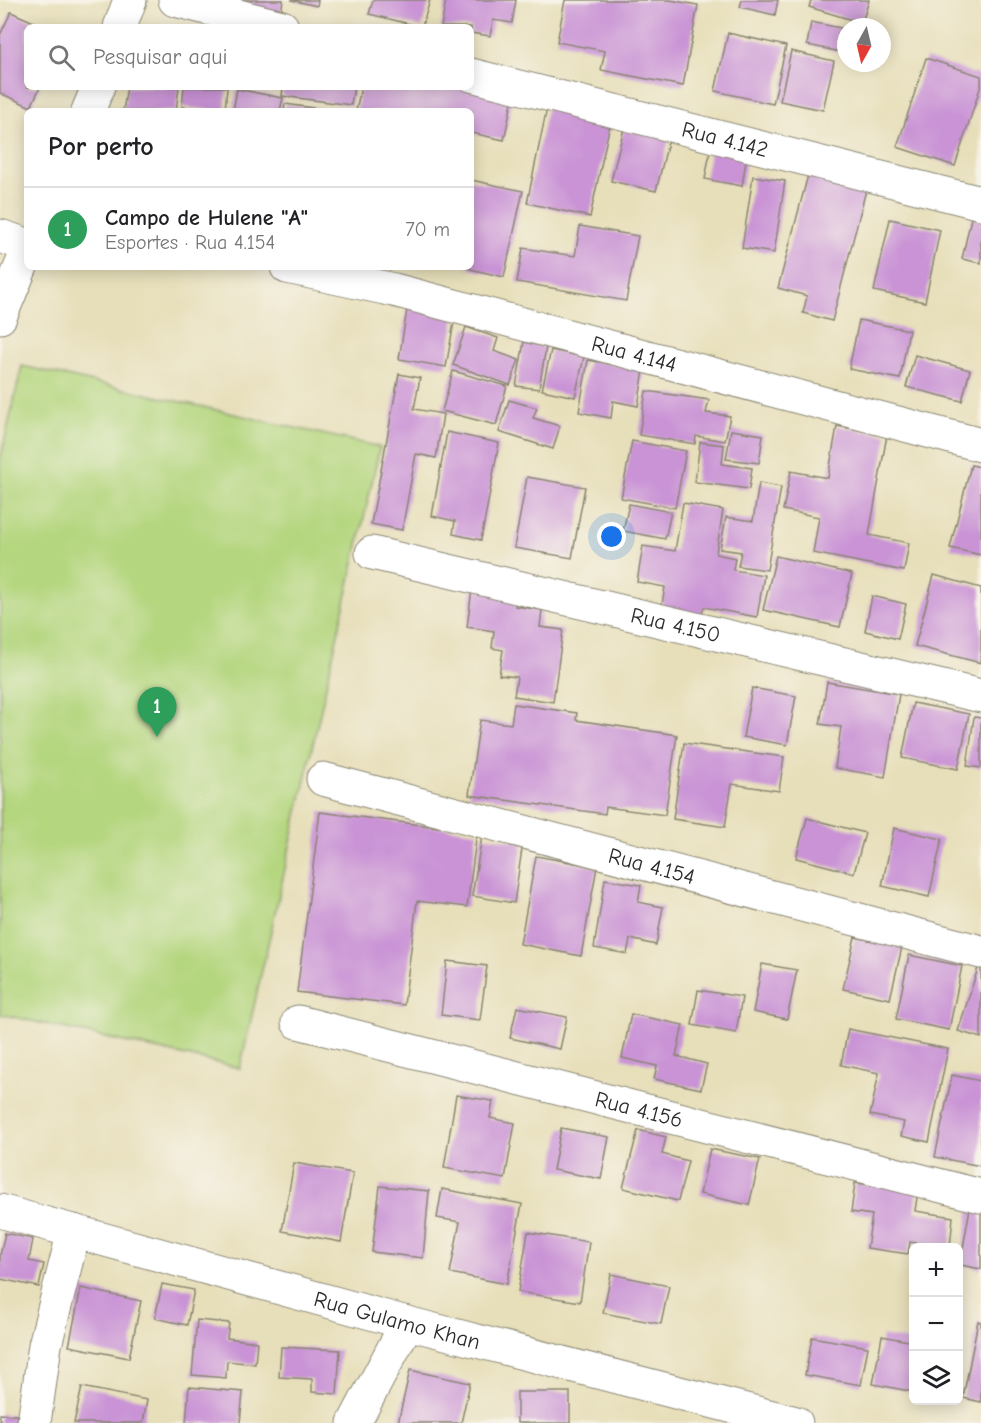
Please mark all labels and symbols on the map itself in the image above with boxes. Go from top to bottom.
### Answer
north arrow [837,18,891,72]
street label: Rua 4.142 [679,116,771,163]
street label: Rua 4.144 [589,331,679,378]
your location [597,522,626,551]
street label: Rua 4.150 [628,602,723,648]
pin: 1 [138,688,176,737]
street label: Rua 4.154 [605,843,698,890]
street label: Rua 4.156 [592,1086,686,1134]
street label: Rua Gulamo Khan [311,1286,483,1355]

